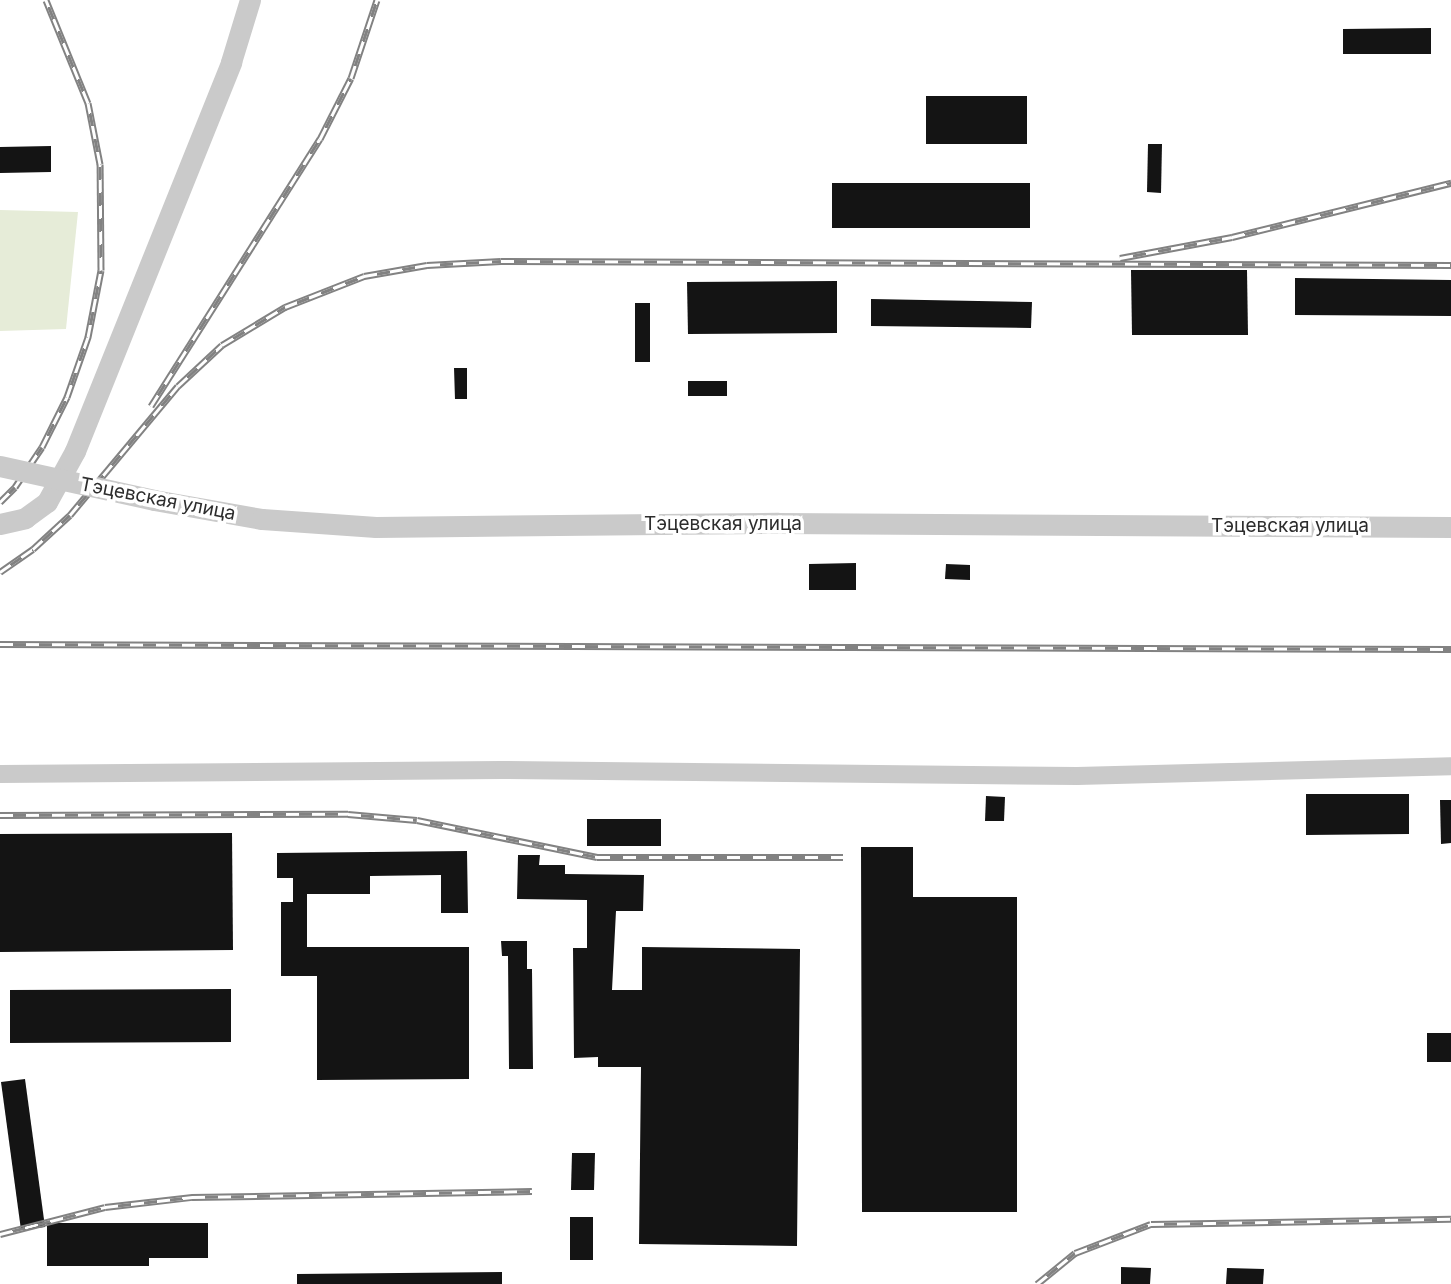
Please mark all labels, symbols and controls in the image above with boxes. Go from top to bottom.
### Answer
street label: Тэцевская улица [78,473,238,525]
street label: Тэцевская улица [644,513,802,535]
street label: Тэцевская улица [1211,515,1369,537]

